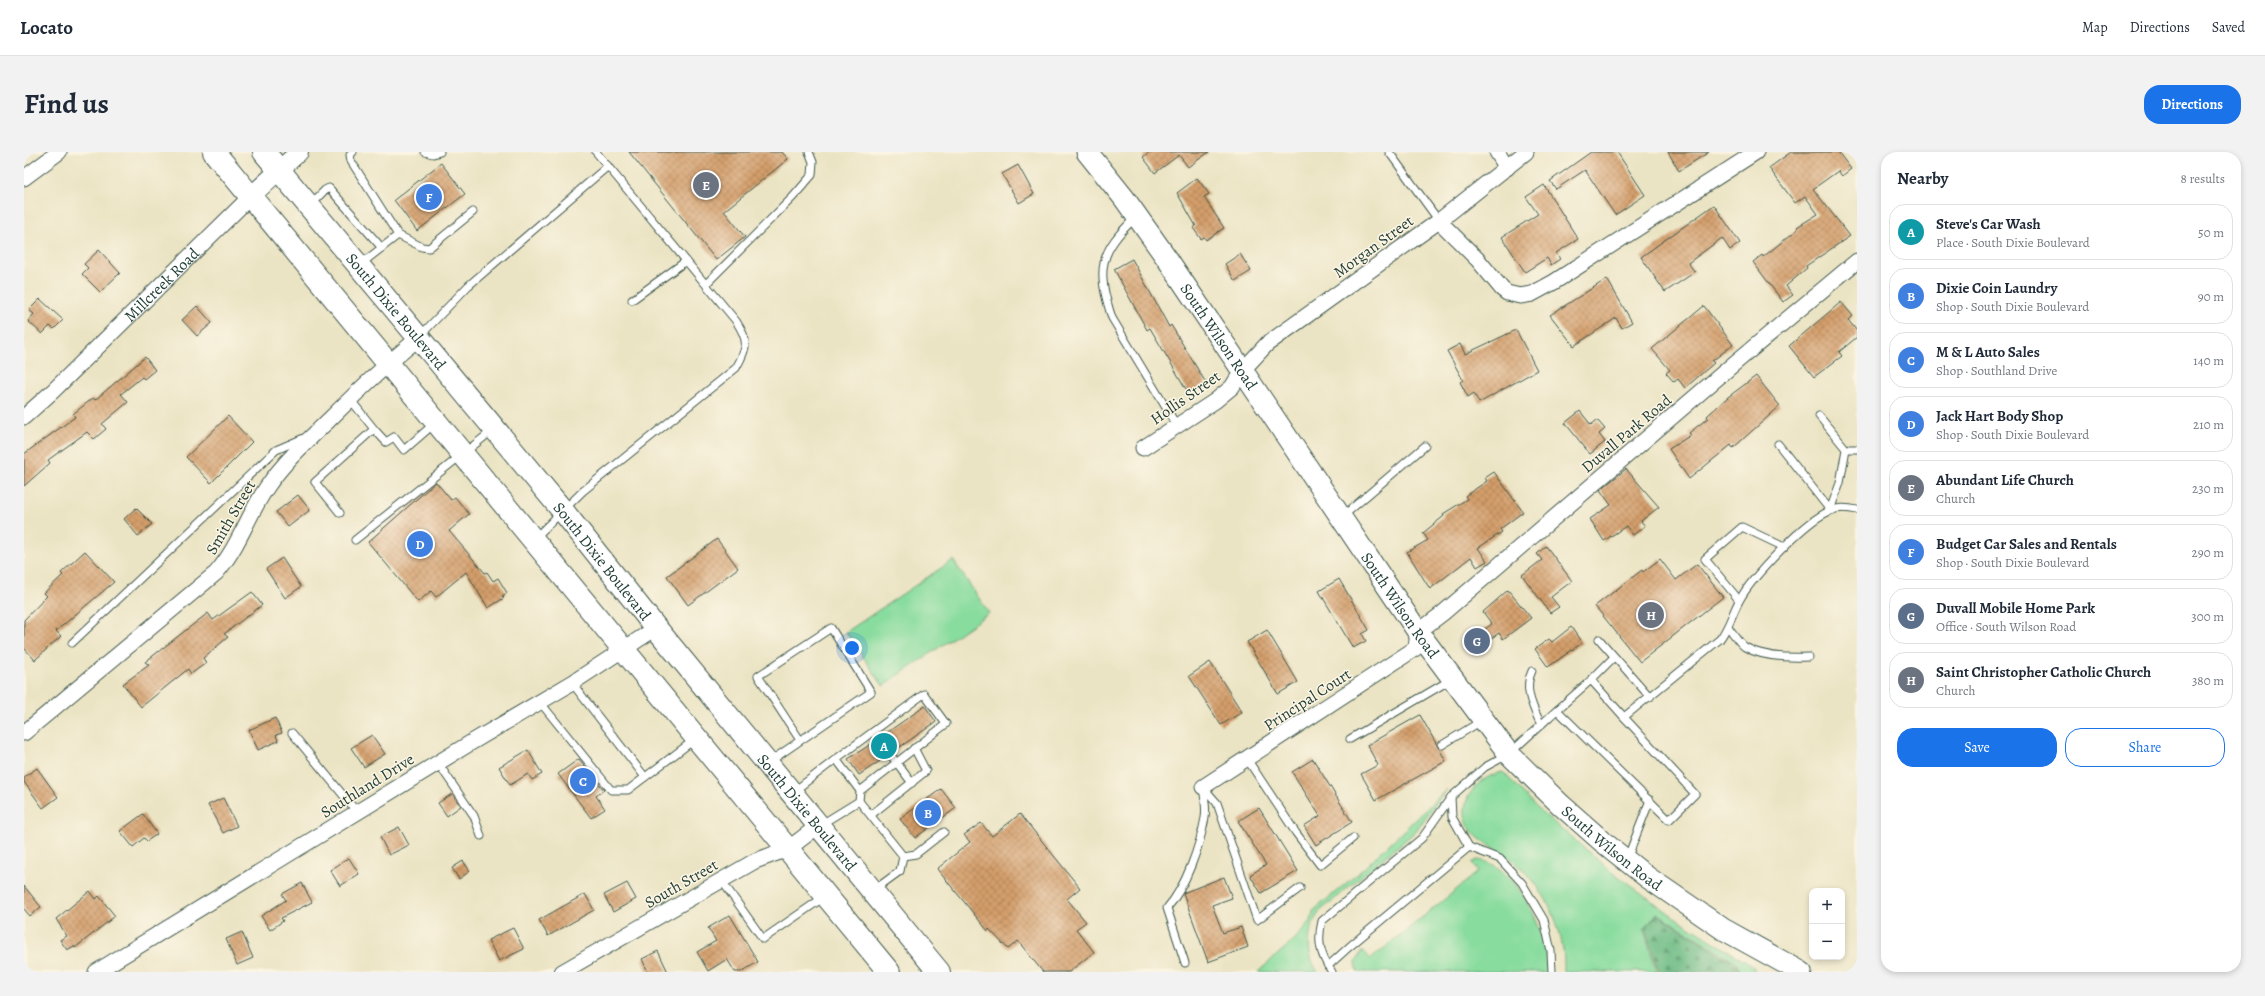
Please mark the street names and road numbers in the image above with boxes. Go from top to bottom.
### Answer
street label: Morgan Street [1329,210,1418,283]
street label: Millcreek Road [120,243,205,327]
street label: South Dixie Boulevard [341,249,451,375]
street label: South Wilson Road [1175,279,1262,395]
street label: Hollis Street [1146,366,1225,430]
street label: Duvall Park Road [1577,389,1677,478]
street label: Smith Street [201,476,261,559]
street label: South Dixie Boulevard [548,498,656,626]
street label: South Wilson Road [1355,548,1444,663]
street label: Principal Court [1260,663,1356,736]
street label: Southland Drive [317,748,418,823]
street label: South Dixie Boulevard [752,749,862,876]
street label: South Wilson Road [1557,801,1667,897]
street label: South Street [641,854,722,914]

